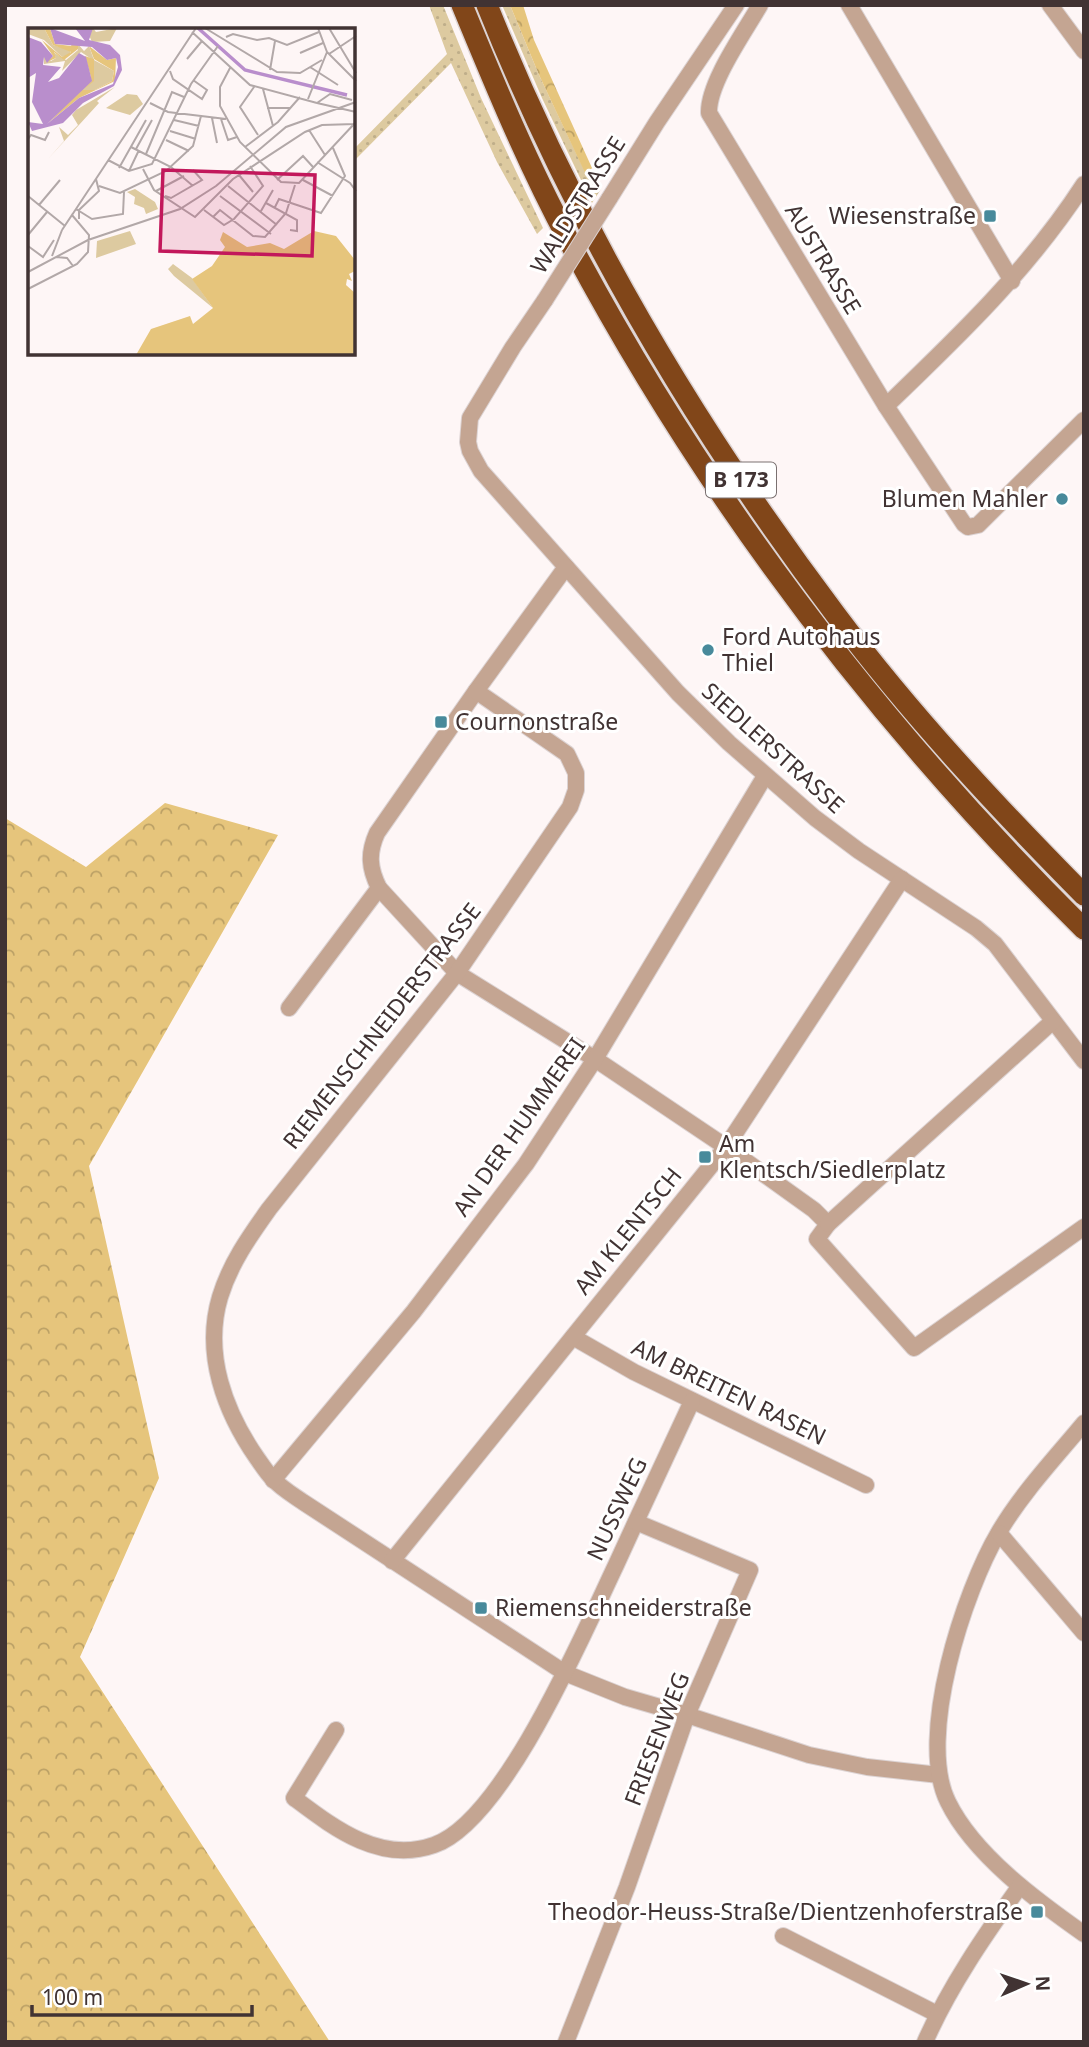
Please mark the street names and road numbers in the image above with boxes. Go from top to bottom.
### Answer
street label: WALDSTRASSE [522,130,632,279]
street label: AUSTRASSE [778,197,870,320]
road number: B 173 [706,462,776,498]
street label: SIEDLERSTRASSE [695,675,852,820]
street label: RIEMENSCHNEIDERSTRASSE [275,896,488,1155]
street label: AN DER HUMMEREI [444,1031,592,1222]
street label: AM KLENTSCH [566,1160,688,1301]
street label: AM BREITEN RASEN [627,1330,832,1452]
street label: NUSSWEG [578,1452,654,1565]
street label: FRIESENWEG [616,1667,696,1810]

